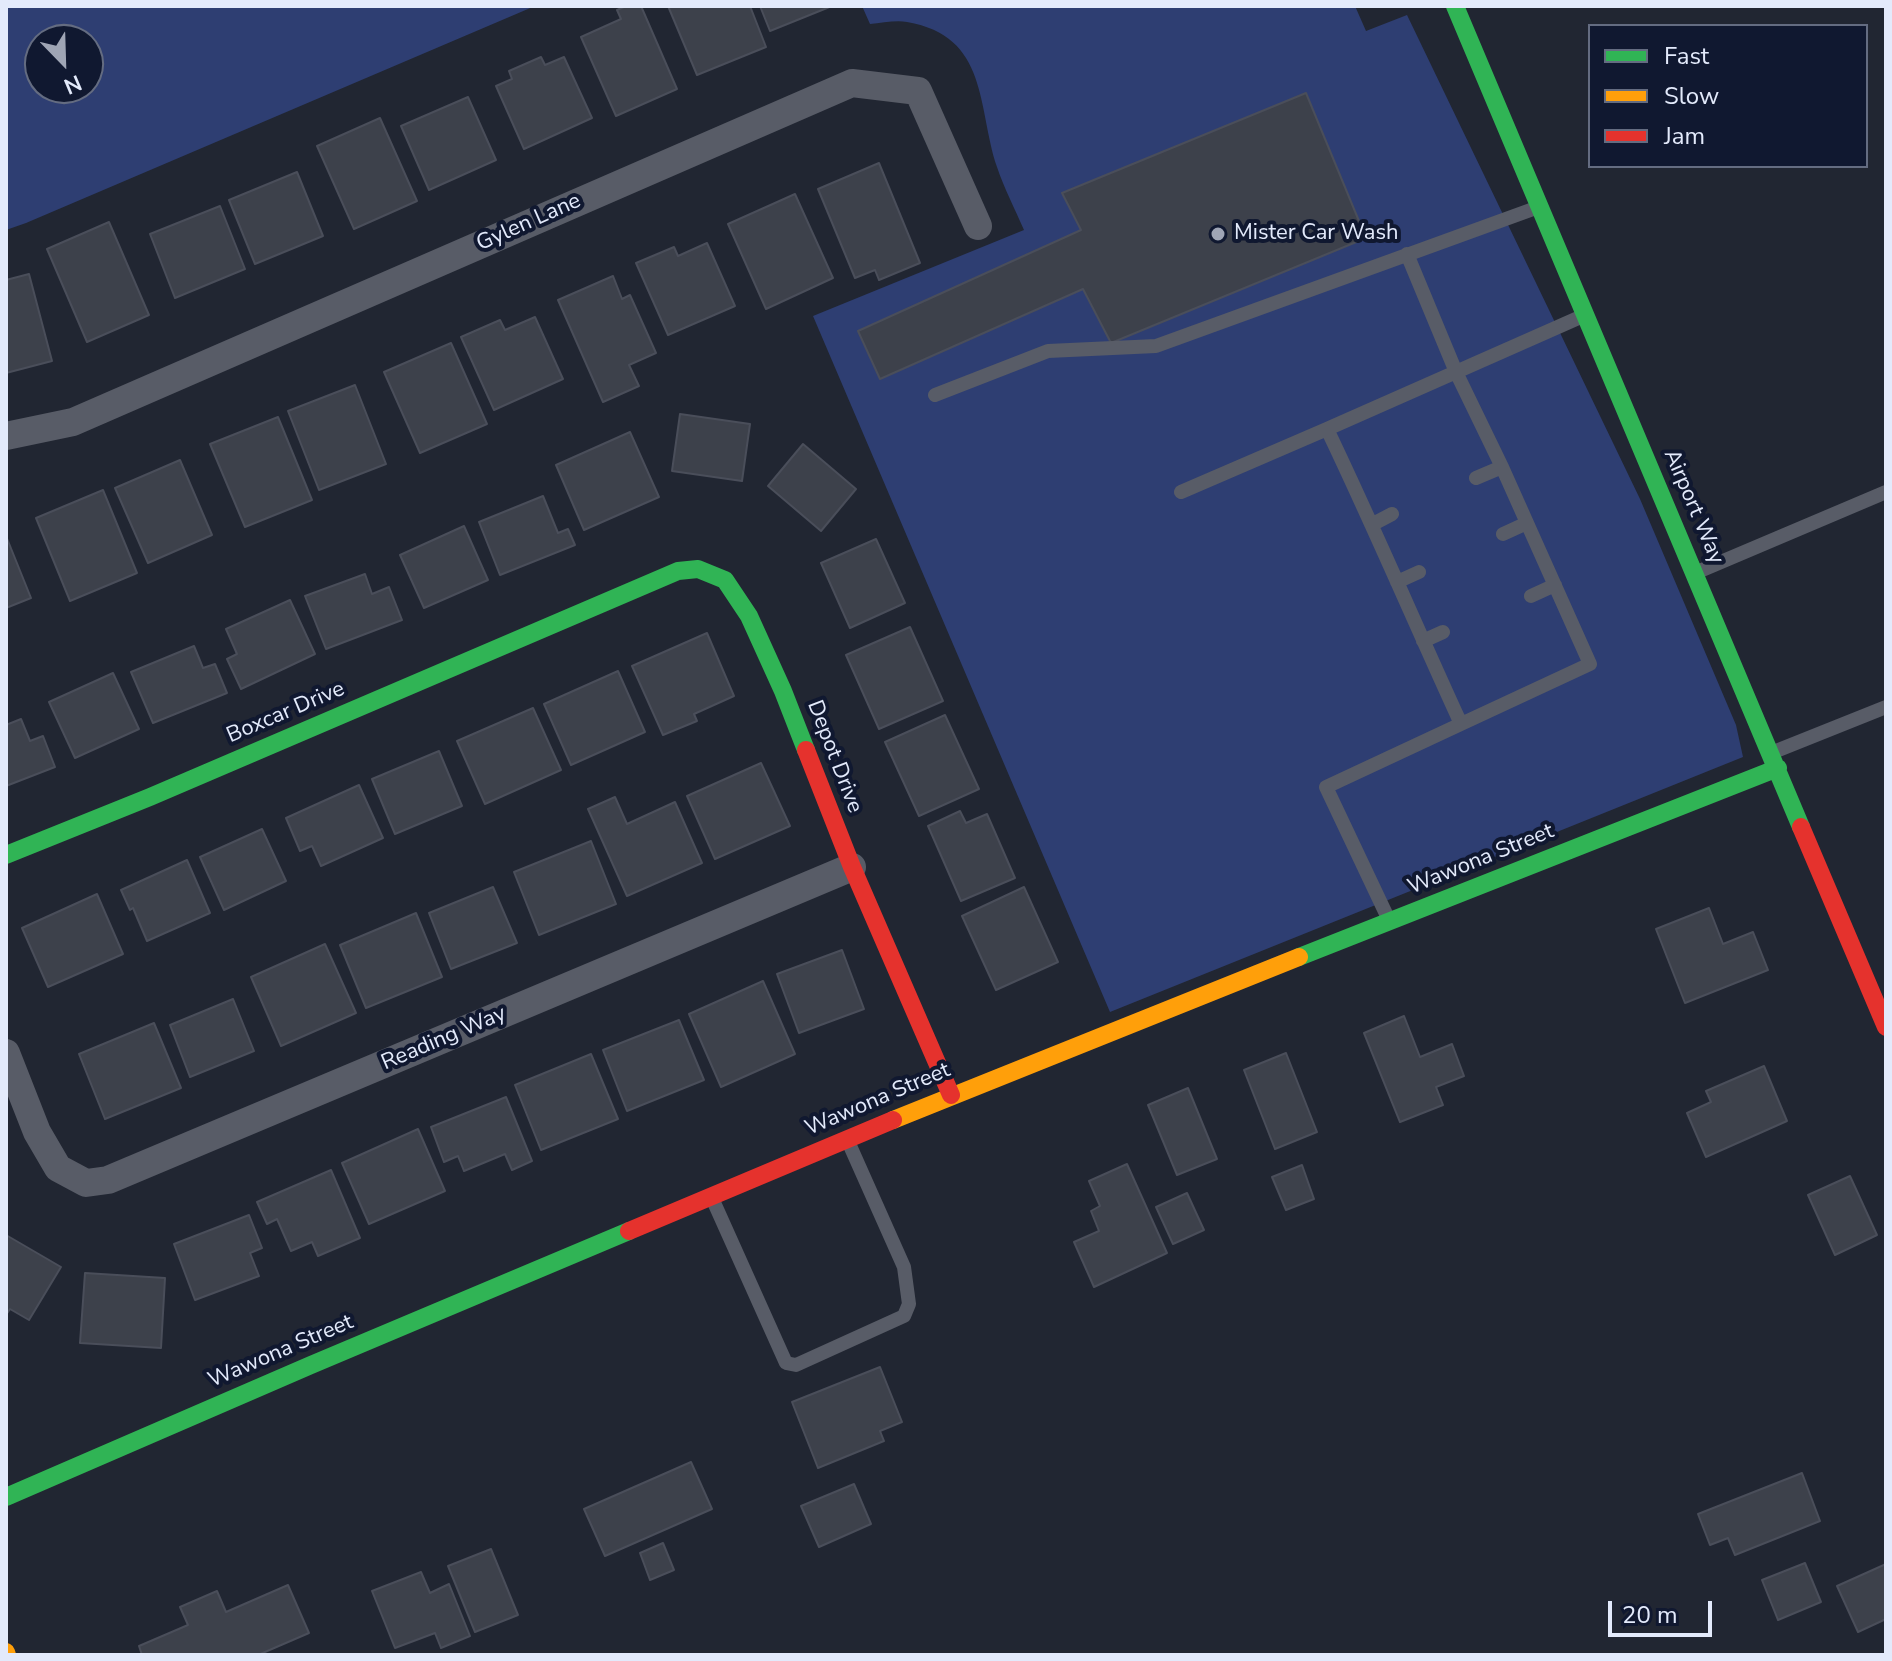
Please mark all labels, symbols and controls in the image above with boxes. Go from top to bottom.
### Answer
north arrow [24,24,104,104]
legend [1588,24,1868,168]
text: Fast [1664,40,1709,72]
text: N [59,67,86,101]
text: Slow [1664,80,1719,112]
text: Jam [1664,120,1705,152]
street label: Gylen Lane [473,188,585,258]
place label: Mister Car Wash [1234,221,1399,247]
marker: Mister Car Wash [1209,225,1227,243]
street label: Airport Way [1657,446,1729,568]
street label: Boxcar Drive [223,676,349,750]
street label: Depot Drive [800,697,868,817]
street label: Wawona Street [1404,819,1558,901]
street label: Reading Way [378,1001,510,1077]
street label: Wawona Street [802,1058,954,1142]
street label: Wawona Street [205,1310,357,1394]
scale bar [1612,1585,1716,1635]
text: 20 m [1622,1599,1678,1631]

